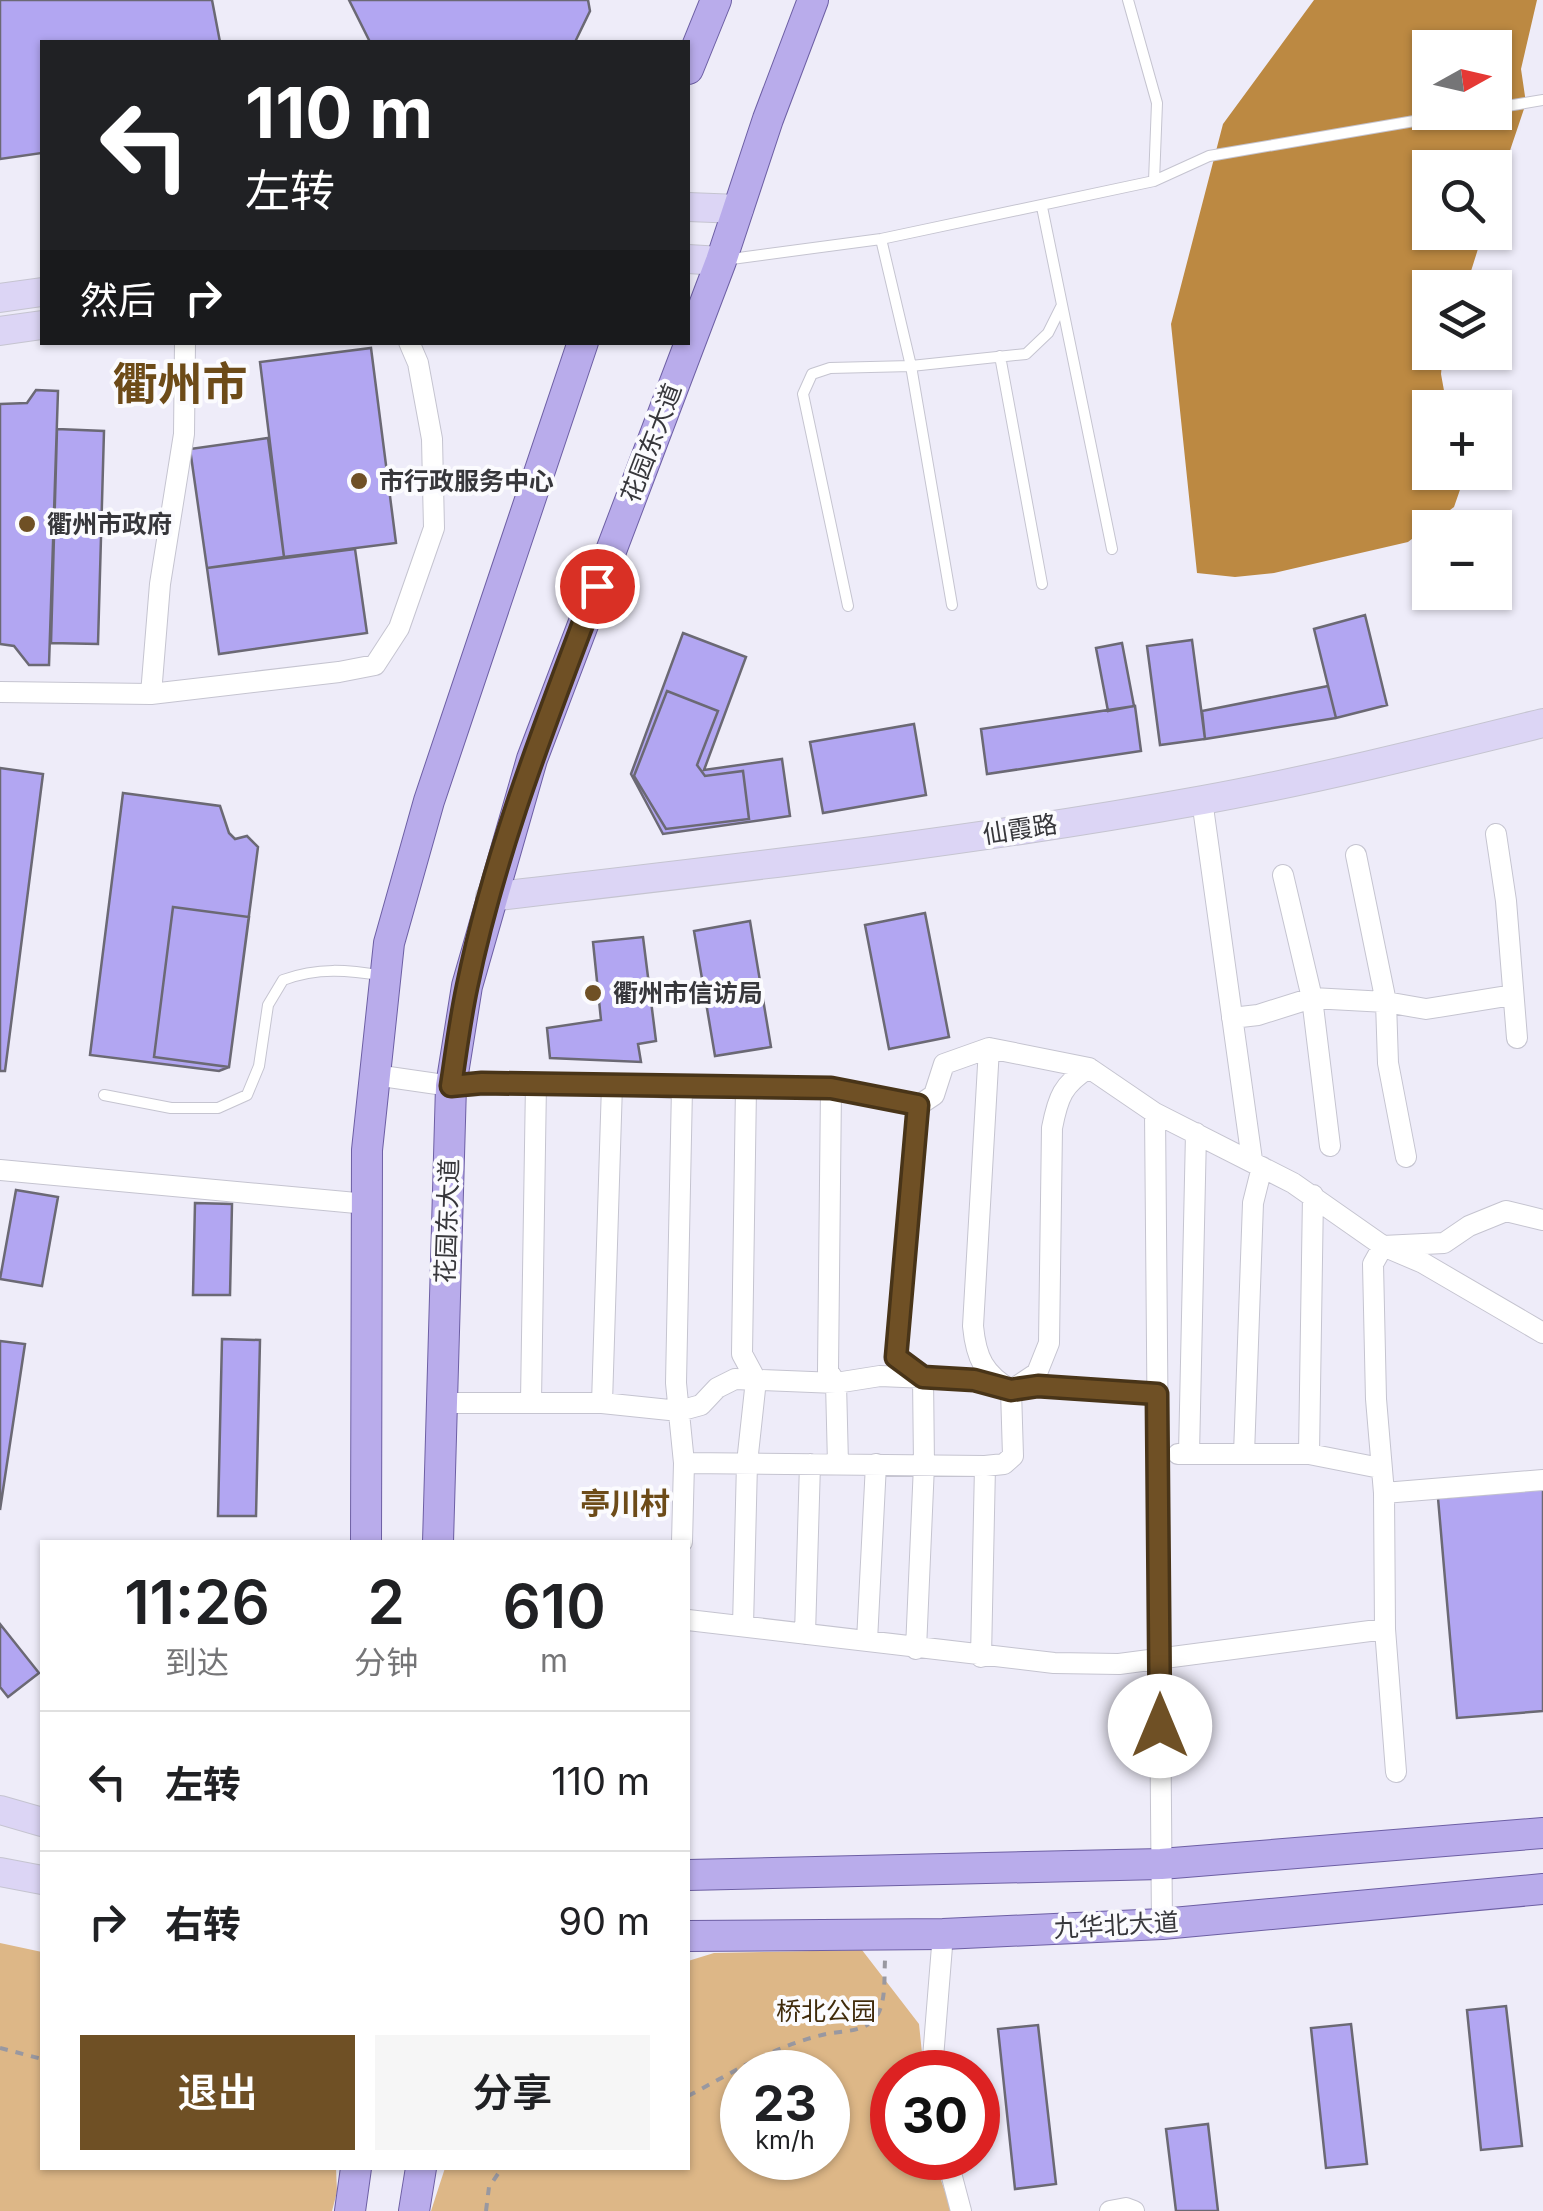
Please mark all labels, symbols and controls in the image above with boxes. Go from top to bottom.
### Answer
north arrow [1412,30,1512,130]
map controls [1412,30,1512,610]
text: 110 m [245,70,433,155]
icon: left [80,80,210,210]
button: search [1412,150,1512,250]
text: 左转 [245,163,335,218]
icon: right [176,270,231,325]
button: layers [1412,270,1512,370]
text: 然后 [80,277,156,323]
district label: 衢州市 [112,356,248,411]
street label: 花园东大道 [615,379,687,507]
button: + [1412,390,1512,490]
place label: 市行政服务中心 [379,466,554,496]
marker: 市行政服务中心 [348,470,370,492]
place label: 衢州市政府 [47,509,172,539]
button: − [1412,510,1512,610]
marker: 衢州市政府 [16,513,38,535]
pin [555,544,640,629]
icon: arrive [570,559,625,614]
street label: 仙霞路 [981,808,1059,850]
place label: 衢州市信访局 [613,978,763,1008]
marker: 衢州市信访局 [582,982,604,1004]
street label: 花园东大道 [430,1158,464,1284]
district label: 亭川村 [580,1485,670,1521]
text: 11:26 [124,1566,270,1638]
text: 2 [367,1566,405,1638]
text: 610 [502,1570,606,1642]
text: m [540,1641,568,1680]
text: 到达 [165,1643,229,1682]
text: 分钟 [354,1643,418,1682]
position arrow [1108,1674,1212,1778]
icon: left [80,1754,135,1809]
text: 110 m [551,1758,650,1804]
text: 左转 [165,1761,241,1807]
icon: right [80,1894,135,1949]
text: 90 m [558,1898,650,1944]
text: 右转 [165,1901,241,1947]
street label: 九华北大道 [1053,1907,1179,1943]
park label: 桥北公园 [776,1996,876,2026]
button: 退出 [80,2035,355,2150]
button: 分享 [375,2035,650,2150]
speed limit sign: 30 [870,2050,1000,2180]
text: 23 [753,2073,817,2133]
text: km/h [755,2125,815,2155]

